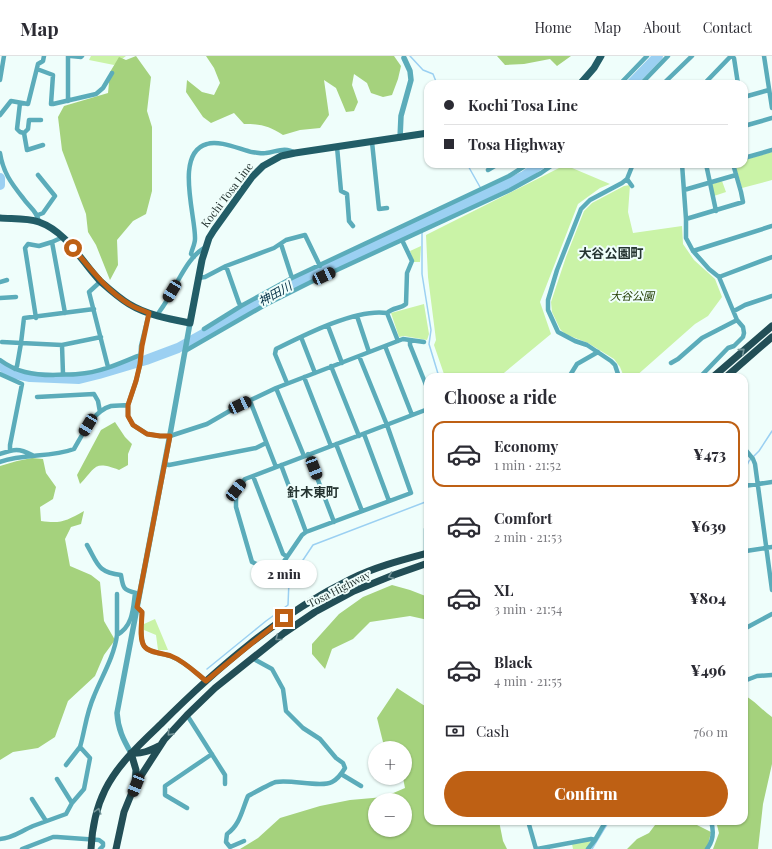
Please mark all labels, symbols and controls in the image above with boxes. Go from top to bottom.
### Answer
text: Map [20,15,59,41]
text: Home [534,18,572,37]
text: Map [594,18,621,37]
text: About [643,18,681,37]
text: Contact [703,18,752,37]
text: Kochi Tosa Line [468,95,578,115]
text: Tosa Highway [468,134,565,154]
street label: Kochi Tosa Line [197,159,256,230]
route start [64,239,82,257]
district label: 大谷公園町 [578,244,644,261]
car [311,265,337,287]
water label: 神田川 [255,276,296,309]
car [161,278,183,304]
park label: 大谷公園 [610,288,656,303]
one-way arrow [738,349,745,356]
text: Choose a ride [444,385,557,409]
car [227,394,253,416]
car [77,412,99,438]
icon: car [446,436,482,472]
text: Economy [494,436,558,456]
text: ¥473 [693,444,726,464]
car [304,455,324,481]
text: 1 min · 21:52 [494,456,561,473]
car [224,477,248,503]
district label: 針木東町 [287,483,339,500]
icon: car [446,508,482,544]
text: Comfort [494,508,552,528]
text: ¥639 [691,516,726,536]
text: 2 min · 21:53 [494,528,562,545]
callout: 2 min [251,560,317,588]
text: 2 min [267,565,301,582]
street label: Tosa Highway [305,566,373,611]
one-way arrow [388,571,395,579]
icon: car [446,580,482,616]
text: XL [494,580,514,600]
text: ¥804 [689,588,726,608]
text: 3 min · 21:54 [494,600,562,617]
route end [275,609,293,627]
one-way arrow [275,633,282,640]
icon: car [446,652,482,688]
text: Black [494,652,533,672]
text: ¥496 [690,660,726,680]
text: 4 min · 21:55 [494,672,562,689]
icon: cash [444,720,466,742]
text: Cash [476,721,509,741]
text: 760 m [693,723,728,740]
one-way arrow [167,728,175,736]
map controls [368,741,412,837]
button: + [368,741,412,785]
button: Confirm [444,771,728,817]
car [126,772,146,798]
button: − [368,793,412,837]
one-way arrow [93,807,102,814]

